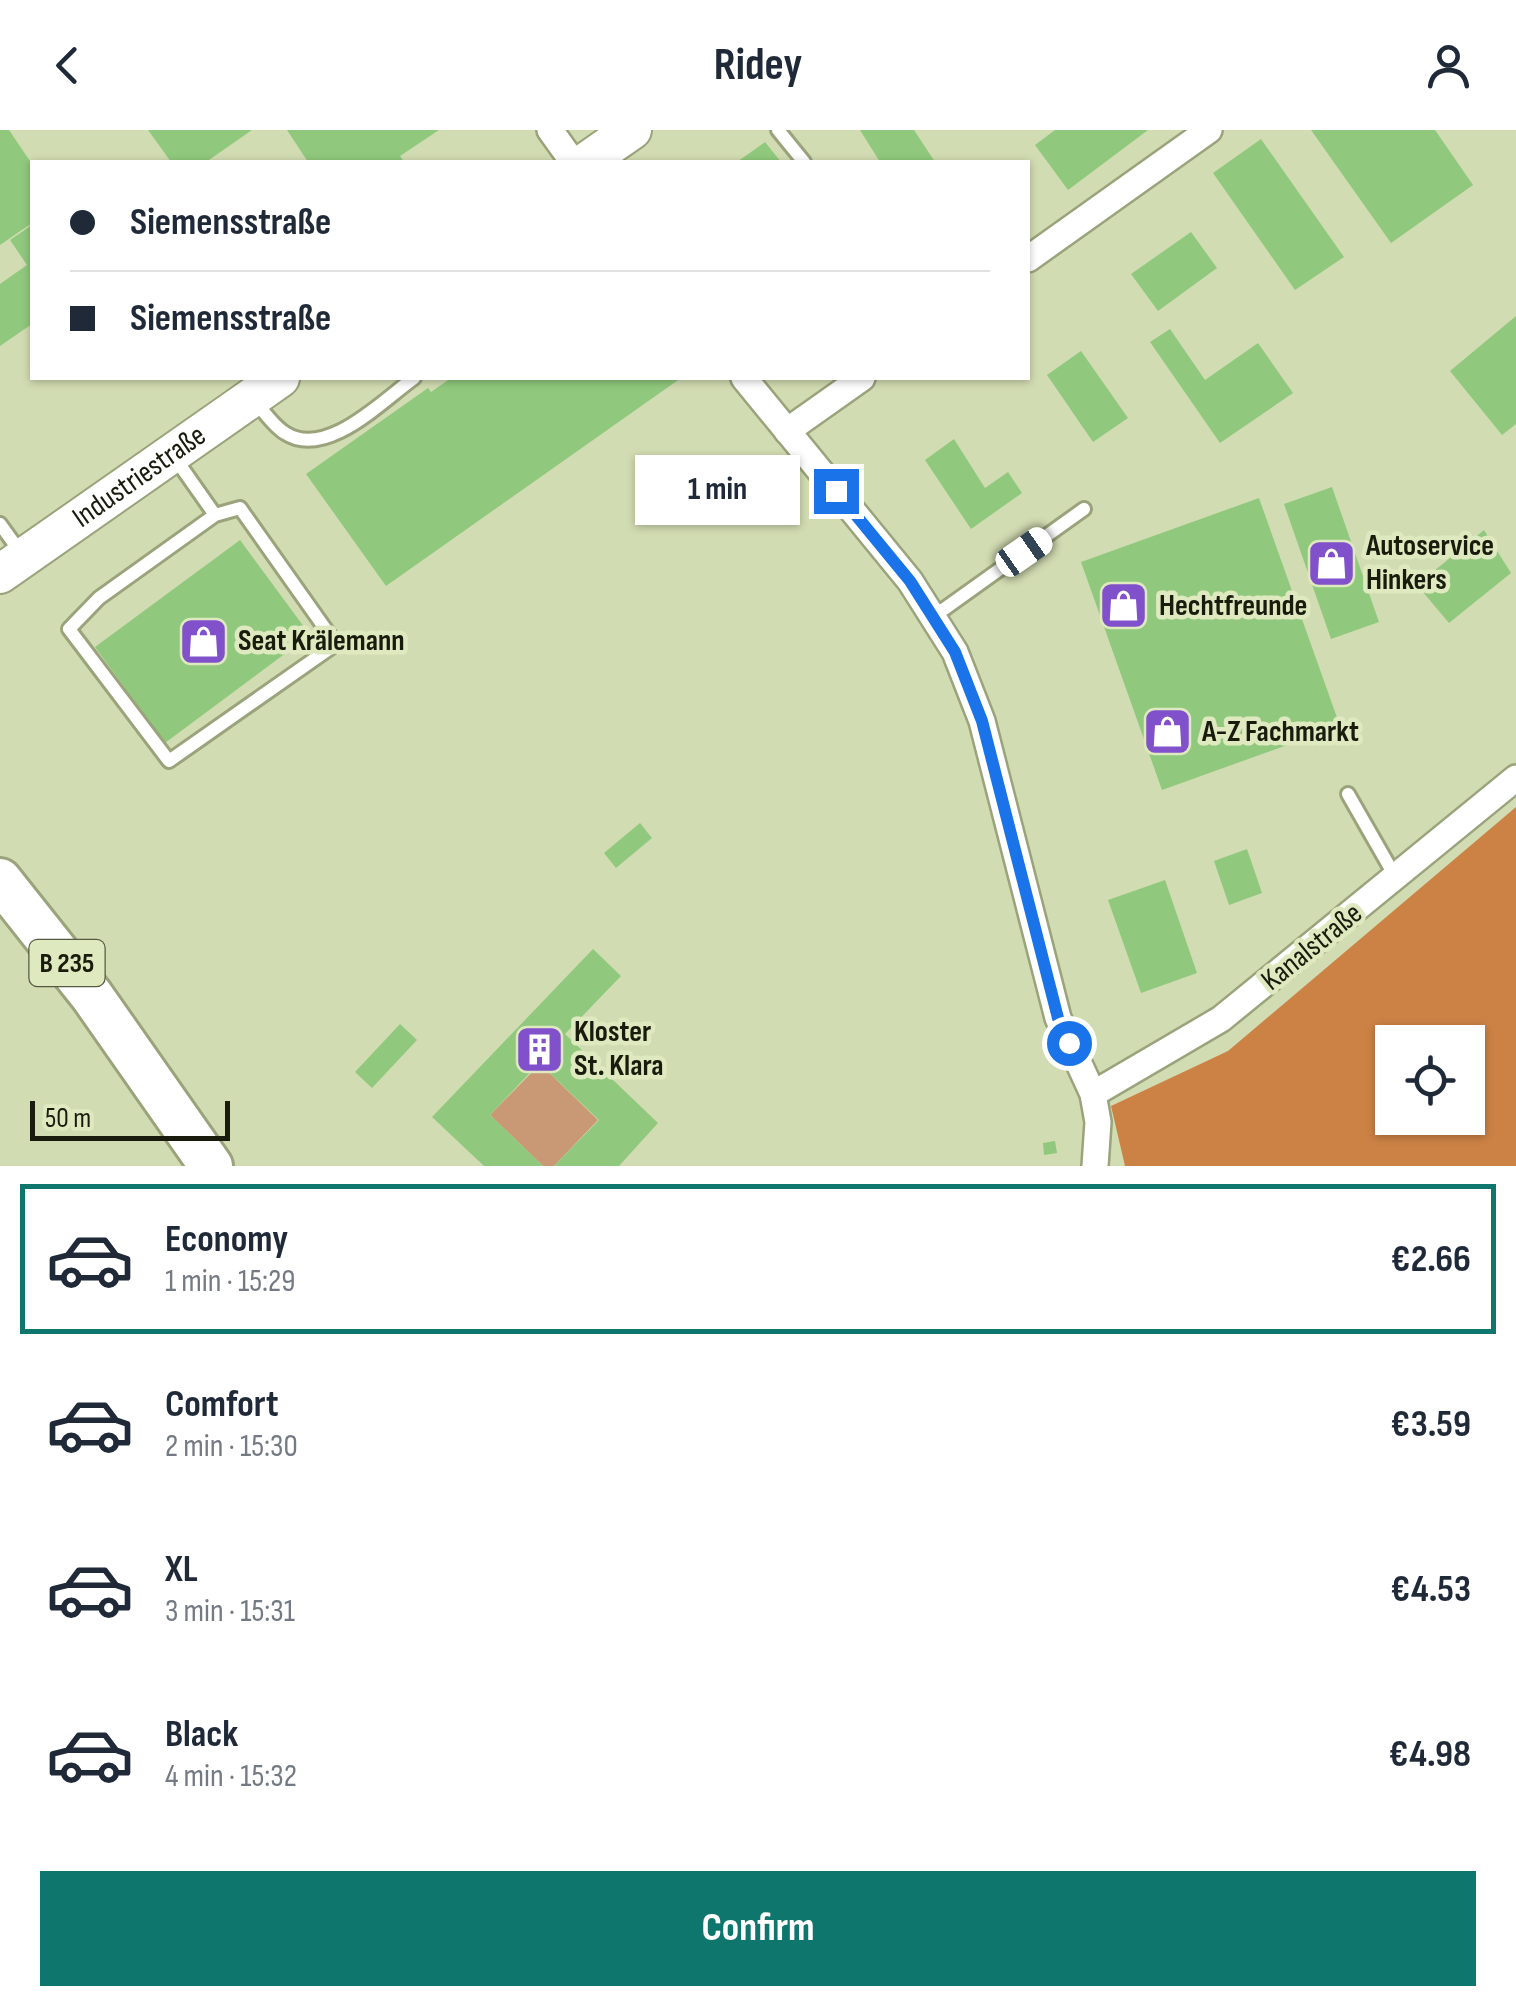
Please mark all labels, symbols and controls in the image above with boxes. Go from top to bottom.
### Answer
icon: back [40,38,95,93]
text: Ridey [714,38,802,93]
icon: person [1421,38,1476,93]
text: Siemensstraße [130,200,331,245]
text: Siemensstraße [130,296,331,341]
street label: Industriestraße [66,417,213,536]
callout: 1 min [636,456,801,526]
route end [814,469,859,514]
text: 1 min [688,470,747,509]
car [991,523,1057,581]
place label: Autoservice Hinkers [1365,528,1494,598]
shop icon: Autoservice Hinkers [1305,537,1357,589]
shop icon: Hechtfreunde [1098,580,1150,632]
place label: Hechtfreunde [1159,588,1307,624]
shop icon: Seat Krälemann [177,615,229,667]
place label: Seat Krälemann [238,623,405,659]
shop icon: A-Z Fachmarkt [1141,706,1193,758]
place label: A-Z Fachmarkt [1201,714,1359,750]
street label: Kanalstraße [1254,896,1370,998]
road number: B 235 [30,940,104,986]
place label: Kloster St. Klara [574,1014,664,1084]
route start [1047,1021,1092,1066]
building icon: Kloster St. Klara [513,1023,565,1075]
map controls [1375,1025,1485,1135]
button: locate [1375,1025,1485,1135]
scale bar [30,1096,230,1140]
text: 50 m [45,1102,91,1135]
icon: car [45,1214,135,1304]
text: Economy [165,1217,288,1262]
text: €2.66 [1391,1237,1471,1282]
text: 1 min · 15:29 [165,1262,295,1301]
icon: car [45,1379,135,1469]
text: Comfort [165,1382,279,1427]
text: €3.59 [1391,1402,1471,1447]
text: 2 min · 15:30 [165,1427,298,1466]
icon: car [45,1544,135,1634]
text: XL [165,1547,198,1592]
text: €4.53 [1390,1567,1471,1612]
text: 3 min · 15:31 [165,1592,295,1631]
icon: car [45,1709,135,1799]
text: Black [165,1712,238,1757]
text: €4.98 [1389,1732,1471,1777]
text: 4 min · 15:32 [165,1757,297,1796]
button: Confirm [40,1871,1476,1986]

